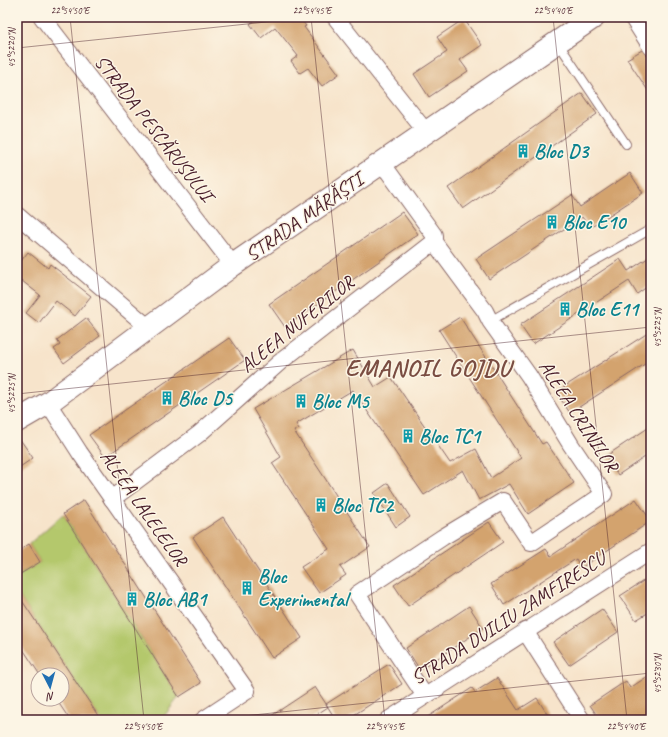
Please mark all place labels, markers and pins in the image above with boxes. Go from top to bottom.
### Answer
place label: Bloc D3 [534,139,590,164]
building icon: Bloc D3 [515,143,531,159]
place label: Bloc E10 [563,210,627,235]
building icon: Bloc E10 [544,214,560,230]
place label: Bloc E11 [576,297,640,322]
building icon: Bloc E11 [557,301,573,317]
place label: Bloc D5 [178,386,234,411]
place label: Bloc M5 [312,389,371,414]
building icon: Bloc D5 [159,390,175,406]
building icon: Bloc M5 [293,393,309,409]
place label: Bloc TC1 [419,424,482,449]
building icon: Bloc TC1 [400,428,416,444]
place label: Bloc TC2 [332,493,395,518]
building icon: Bloc TC2 [313,497,329,513]
place label: Bloc Experimental [258,564,352,612]
building icon: Bloc Experimental [239,580,255,596]
place label: Bloc AB1 [143,587,208,612]
building icon: Bloc AB1 [124,591,140,607]

